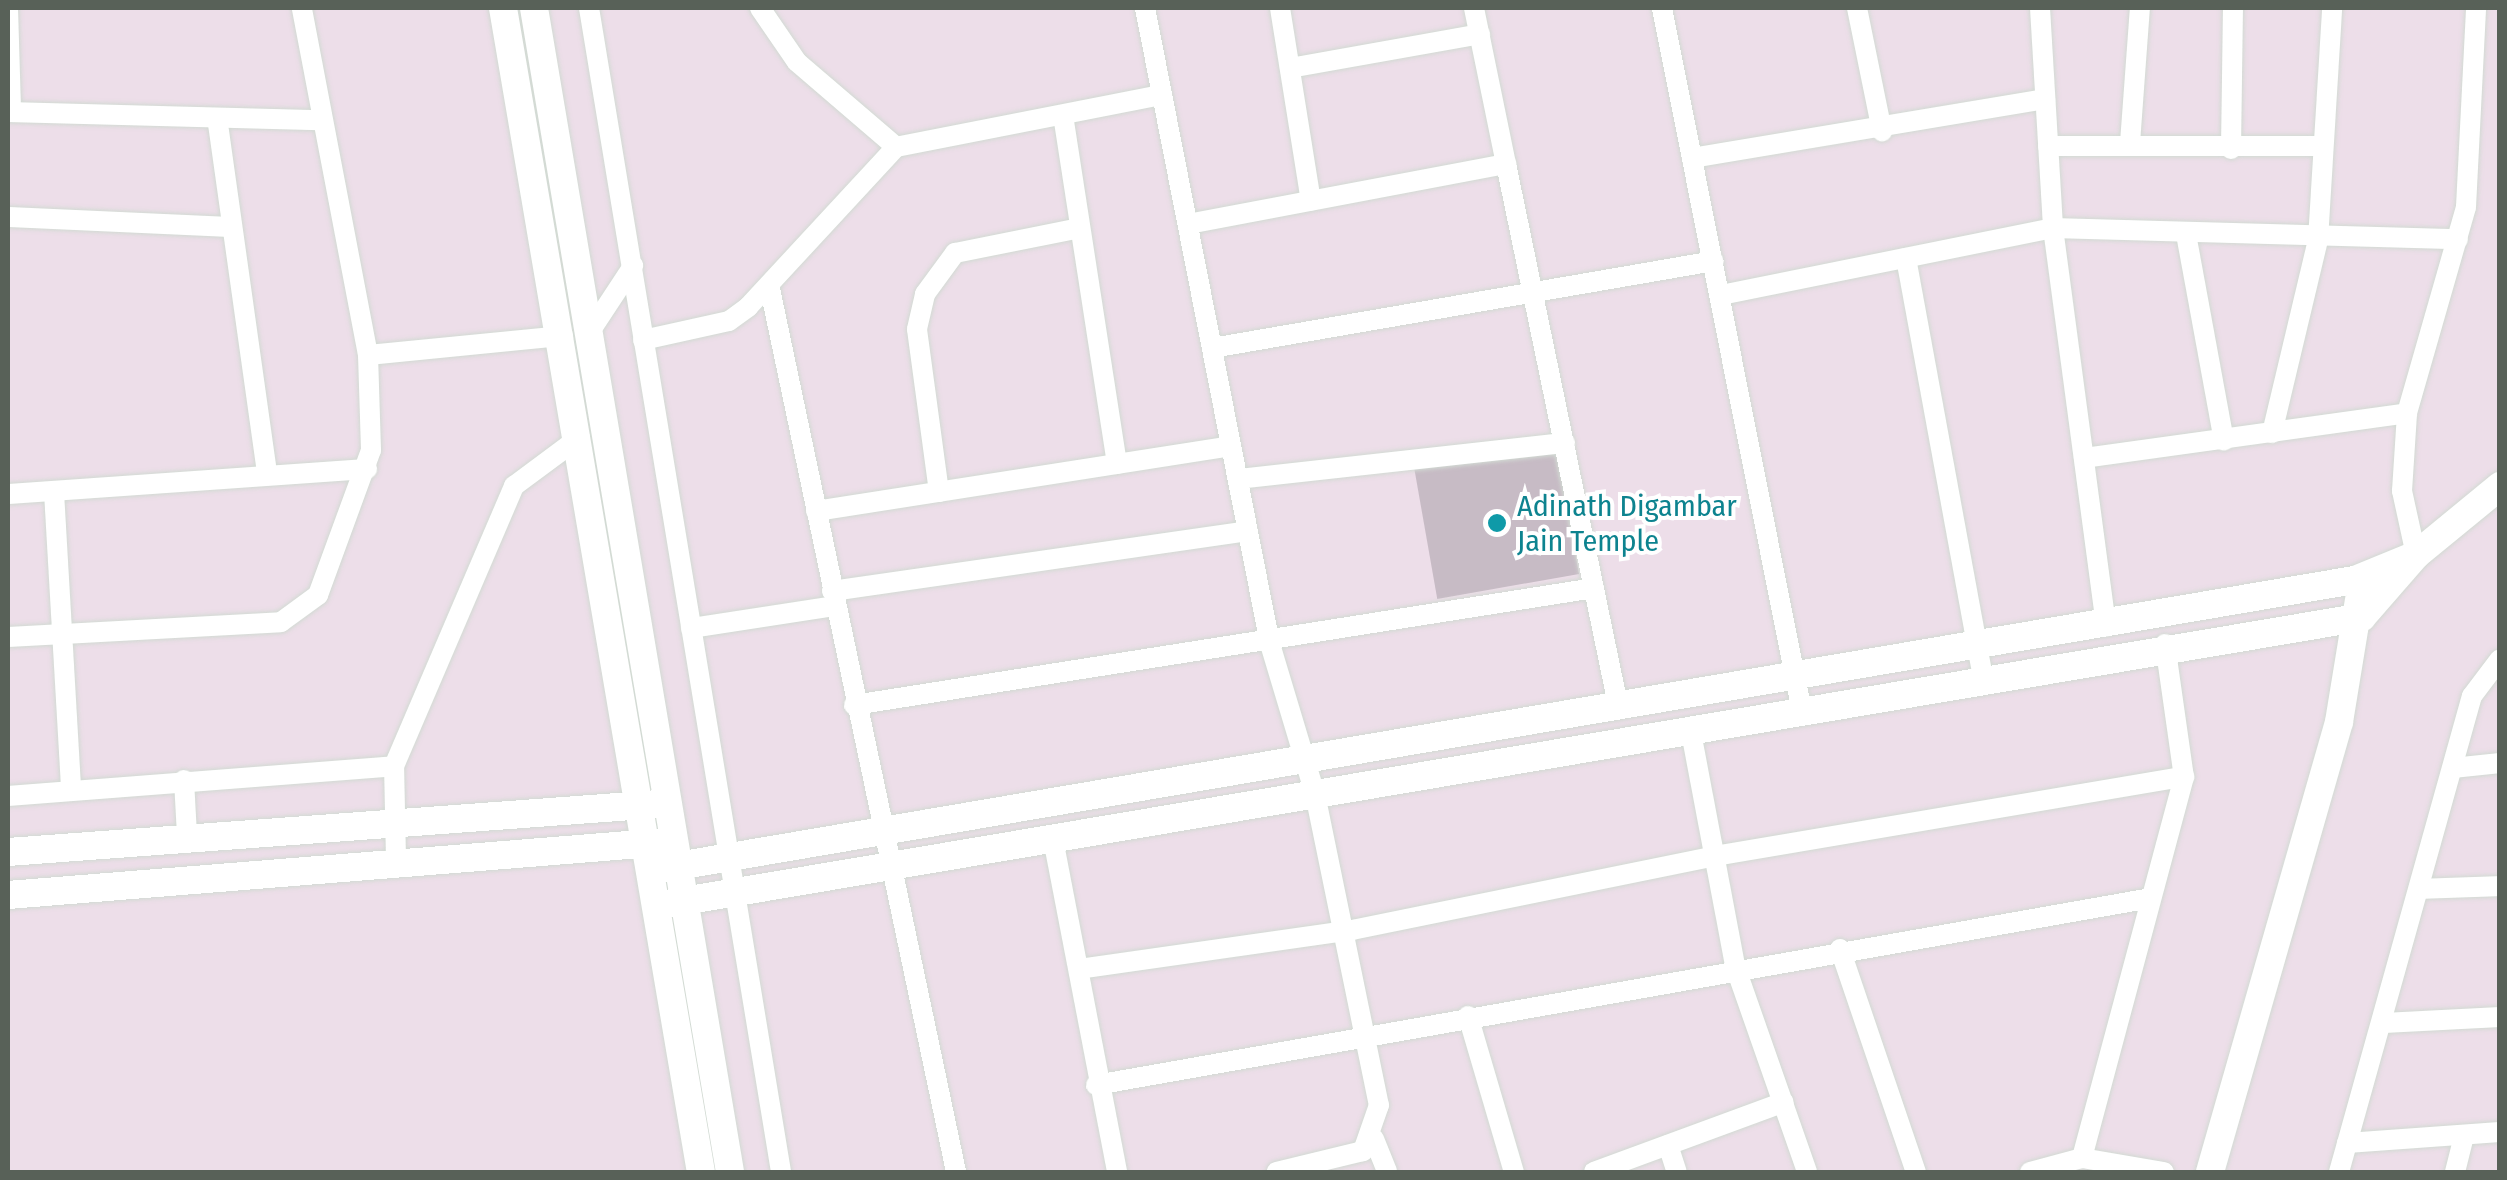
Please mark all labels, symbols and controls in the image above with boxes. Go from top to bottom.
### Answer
place label: Adinath Digambar Jain Temple [1517,488,1737,558]
marker: Adinath Digambar Jain Temple [1486,512,1508,534]

